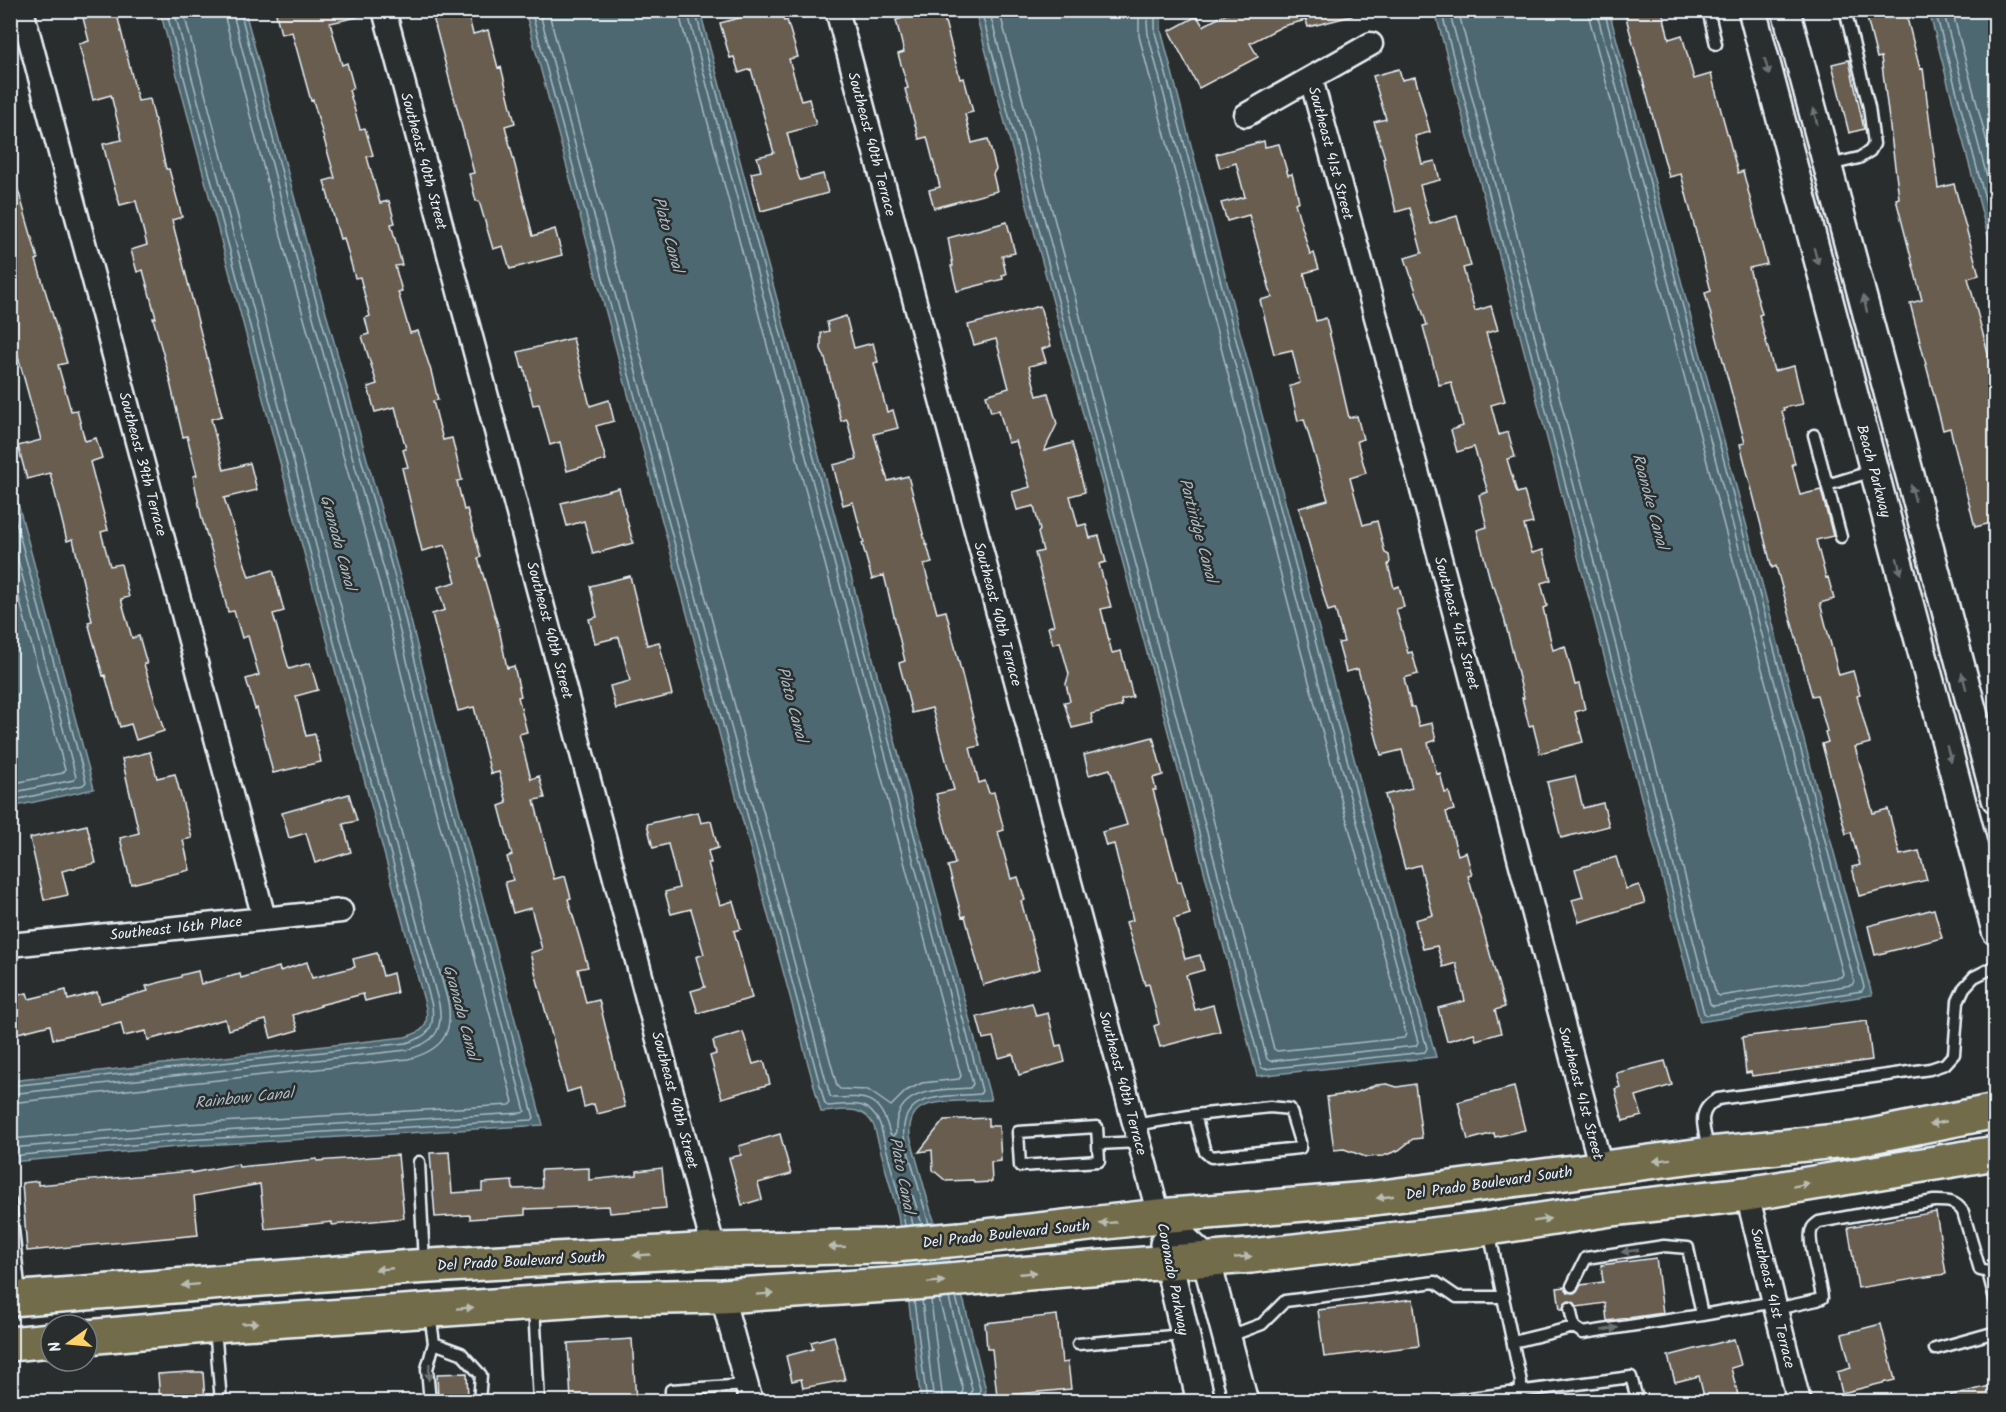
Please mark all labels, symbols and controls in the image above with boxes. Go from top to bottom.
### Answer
one-way arrow [1763,58,1772,76]
street label: Southeast 40th Terrace [840,69,902,219]
street label: Southeast 41st Street [1301,84,1359,223]
street label: Southeast 40th Street [393,90,453,233]
one-way arrow [1810,106,1819,124]
water label: Plato Canal [646,194,690,278]
one-way arrow [1812,247,1822,265]
one-way arrow [1860,295,1869,313]
street label: Southeast 39th Terrace [111,389,173,539]
street label: Beach Parkway [1849,422,1897,521]
water label: Roanoke Canal [1625,451,1675,555]
water label: Partiridge Canal [1172,476,1224,588]
one-way arrow [1908,484,1918,502]
water label: Granada Canal [313,492,363,596]
street label: Southeast 40th Terrace [966,539,1028,689]
street label: Southeast 41st Street [1427,554,1485,693]
one-way arrow [1895,557,1904,575]
street label: Southeast 40th Street [519,559,579,702]
water label: Plato Canal [770,664,814,748]
one-way arrow [1959,672,1968,690]
one-way arrow [1945,745,1954,763]
street label: Southeast 16th Place [109,910,244,948]
water label: Granada Canal [436,962,486,1066]
street label: Southeast 40th Terrace [1091,1008,1153,1158]
street label: Southeast 41st Street [1551,1024,1609,1163]
street label: Southeast 40th Street [644,1029,704,1172]
water label: Rainbow Canal [194,1081,298,1116]
one-way arrow [1929,1118,1947,1128]
water label: Plato Canal [882,1135,922,1218]
one-way arrow [1652,1155,1671,1165]
street label: Del Prado Boulevard South [1404,1160,1574,1208]
one-way arrow [1792,1181,1811,1190]
one-way arrow [1376,1192,1395,1201]
street label: Del Prado Boulevard South [921,1214,1091,1256]
one-way arrow [1532,1215,1551,1224]
one-way arrow [1098,1218,1117,1228]
street label: Coronado Parkway [1149,1221,1195,1338]
street label: Southeast 41st Terrace [1743,1225,1801,1371]
one-way arrow [827,1242,846,1252]
street label: Del Prado Boulevard South [436,1246,606,1278]
one-way arrow [1620,1247,1639,1256]
one-way arrow [632,1251,651,1260]
one-way arrow [1234,1252,1253,1261]
one-way arrow [375,1264,394,1274]
one-way arrow [1019,1268,1038,1278]
one-way arrow [926,1277,945,1287]
one-way arrow [180,1280,199,1290]
one-way arrow [755,1289,774,1298]
one-way arrow [456,1303,475,1313]
north arrow [39,1313,99,1373]
one-way arrow [240,1318,259,1327]
one-way arrow [1601,1325,1620,1334]
text: N [43,1338,69,1355]
one-way arrow [424,1362,433,1381]

